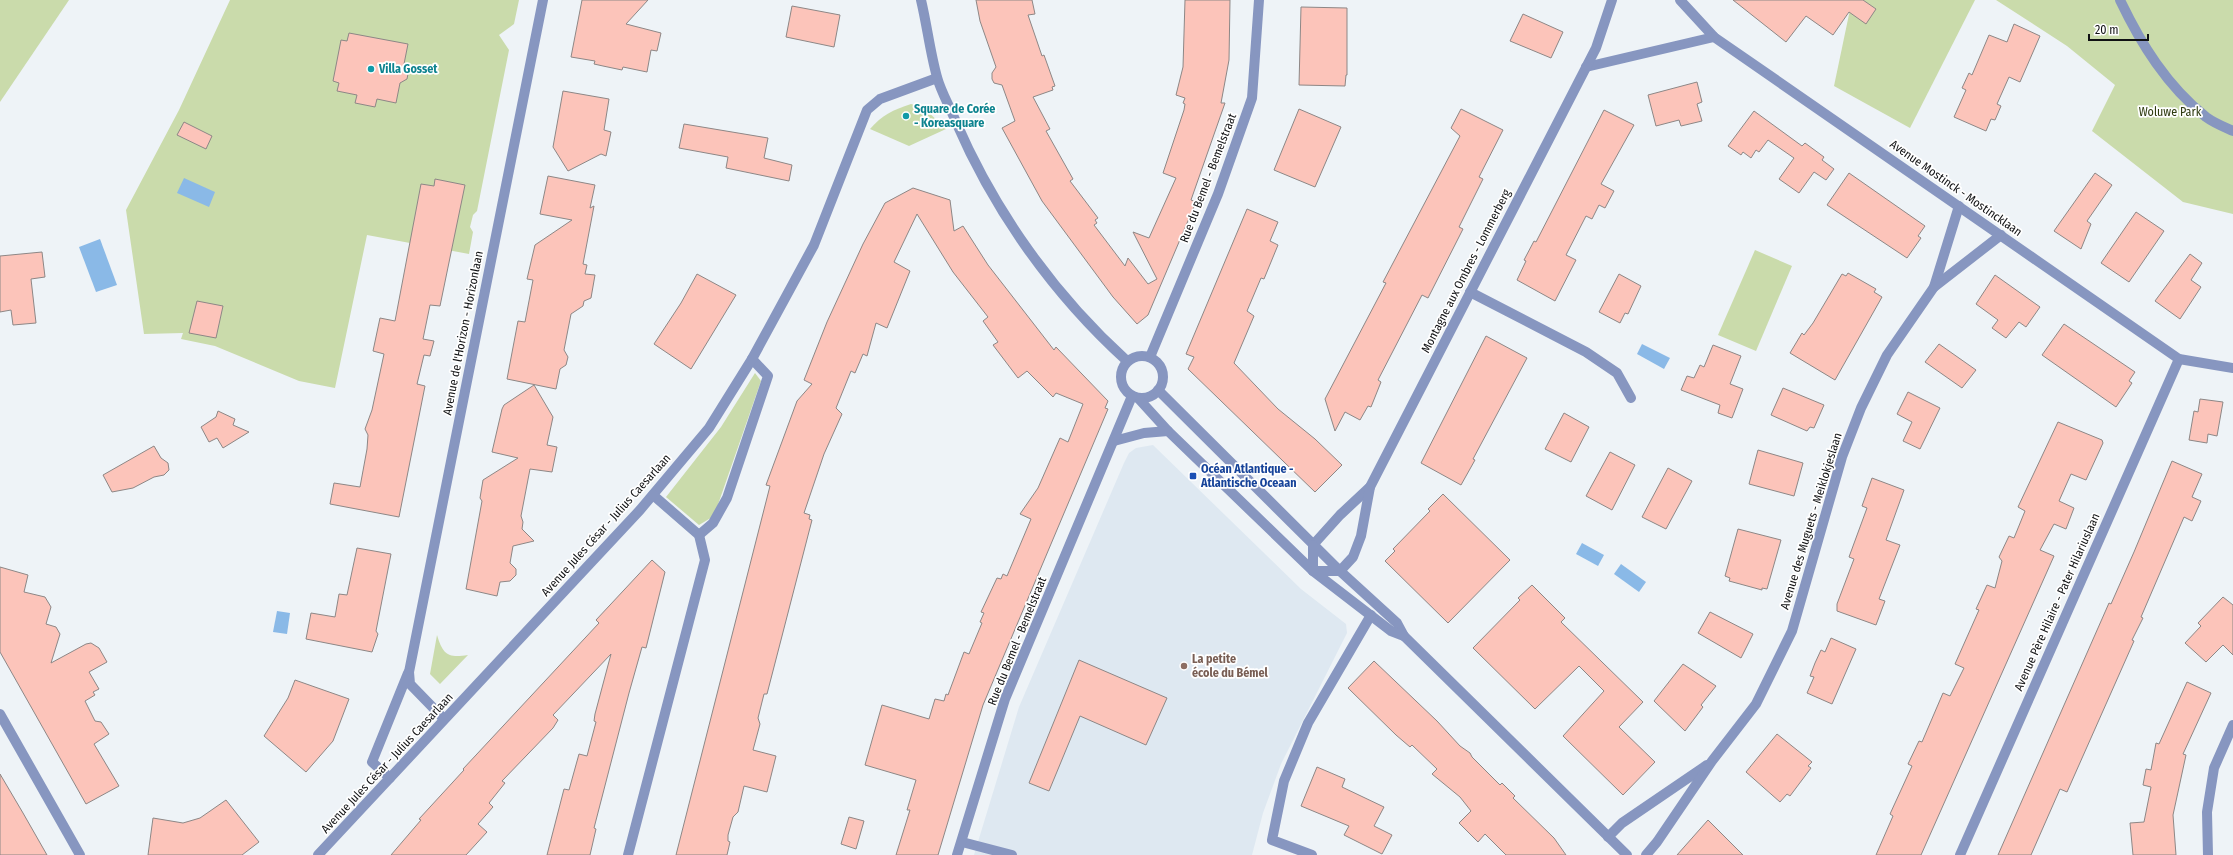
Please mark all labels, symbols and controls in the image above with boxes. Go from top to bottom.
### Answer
scale bar [2089,16,2148,42]
text: 20 m [2095,23,2119,37]
place label: Villa Gosset [378,62,438,76]
marker: Villa Gosset [366,64,376,74]
place label: Square de Corée - Koreasquare [914,102,995,130]
park label: Woluwe Park [2139,105,2202,119]
marker: Square de Corée - Koreasquare [901,111,911,121]
street label: Rue du Bemel - Bemelstraat [1177,111,1239,245]
street label: Avenue Mostinck - Mostincklaan [1887,137,2025,239]
street label: Montagne aux Ombres - Lommerberg [1419,187,1514,355]
street label: Avenue de l'Horizon - Horizonlaan [440,250,486,416]
street label: Avenue des Muguets - Meiklokjeslaan [1777,431,1845,611]
street label: Avenue Jules César - Julius Caesarlaan [538,451,674,599]
place label: Océan Atlantique - Atlantische Oceaan [1200,462,1296,490]
marker: Océan Atlantique - Atlantische Oceaan [1188,471,1198,481]
street label: Avenue Père Hilaire - Pater Hilariuslaan [2011,511,2103,693]
street label: Rue du Bemel - Bemelstraat [985,575,1049,707]
place label: La petite école du Bémel [1192,652,1269,680]
marker: La petite école du Bémel [1179,661,1189,671]
street label: Avenue Jules César - Julius Caesarlaan [318,690,456,836]

